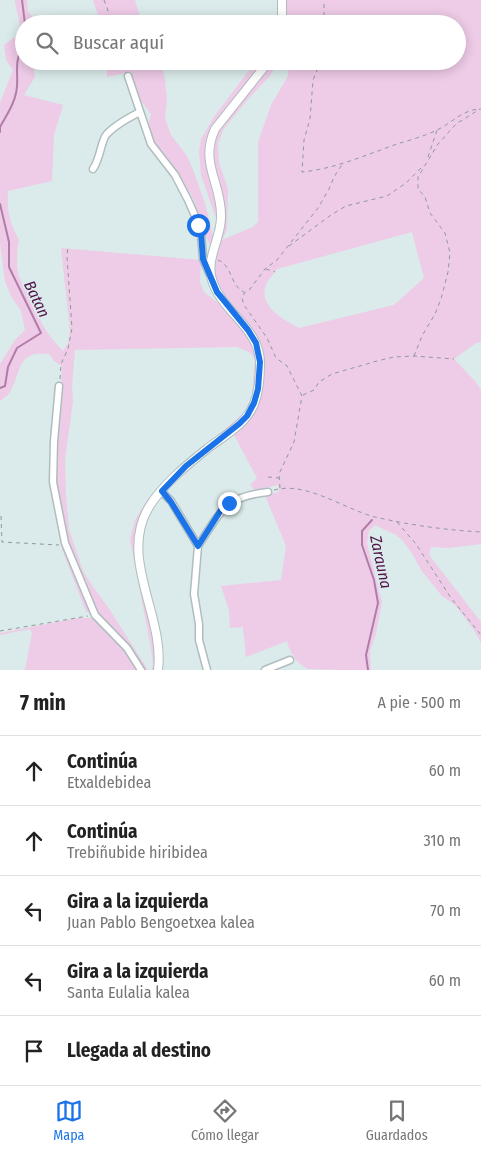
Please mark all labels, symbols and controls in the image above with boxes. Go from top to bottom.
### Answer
search box [15,15,466,70]
icon: search [33,29,61,57]
text: Buscar aquí [73,31,164,54]
route start [187,214,210,237]
water label: Batan [20,277,54,321]
route end [218,492,241,515]
water label: Zarauna [366,533,396,590]
text: 7 min [20,690,66,716]
text: A pie · 500 m [377,693,461,712]
text: Continúa [67,750,138,773]
icon: ahead [20,757,48,785]
text: 60 m [429,761,461,780]
text: Etxaldebidea [67,773,151,792]
text: Continúa [67,820,138,843]
icon: ahead [20,827,48,855]
text: 310 m [424,831,461,850]
text: Trebiñubide hiribidea [67,843,208,862]
text: Gira a la izquierda [67,890,209,913]
icon: left [20,897,48,925]
text: 70 m [430,901,461,920]
text: Juan Pablo Bengoetxea kalea [67,913,255,932]
text: Gira a la izquierda [67,960,209,983]
icon: left [20,967,48,995]
text: 60 m [429,971,461,990]
text: Santa Eulalia kalea [67,983,190,1002]
icon: arrive [20,1037,48,1065]
text: Llegada al destino [67,1039,211,1062]
tab: Mapa [53,1097,84,1144]
tab: Cómo llegar [191,1097,259,1144]
tab: Guardados [366,1097,428,1144]

